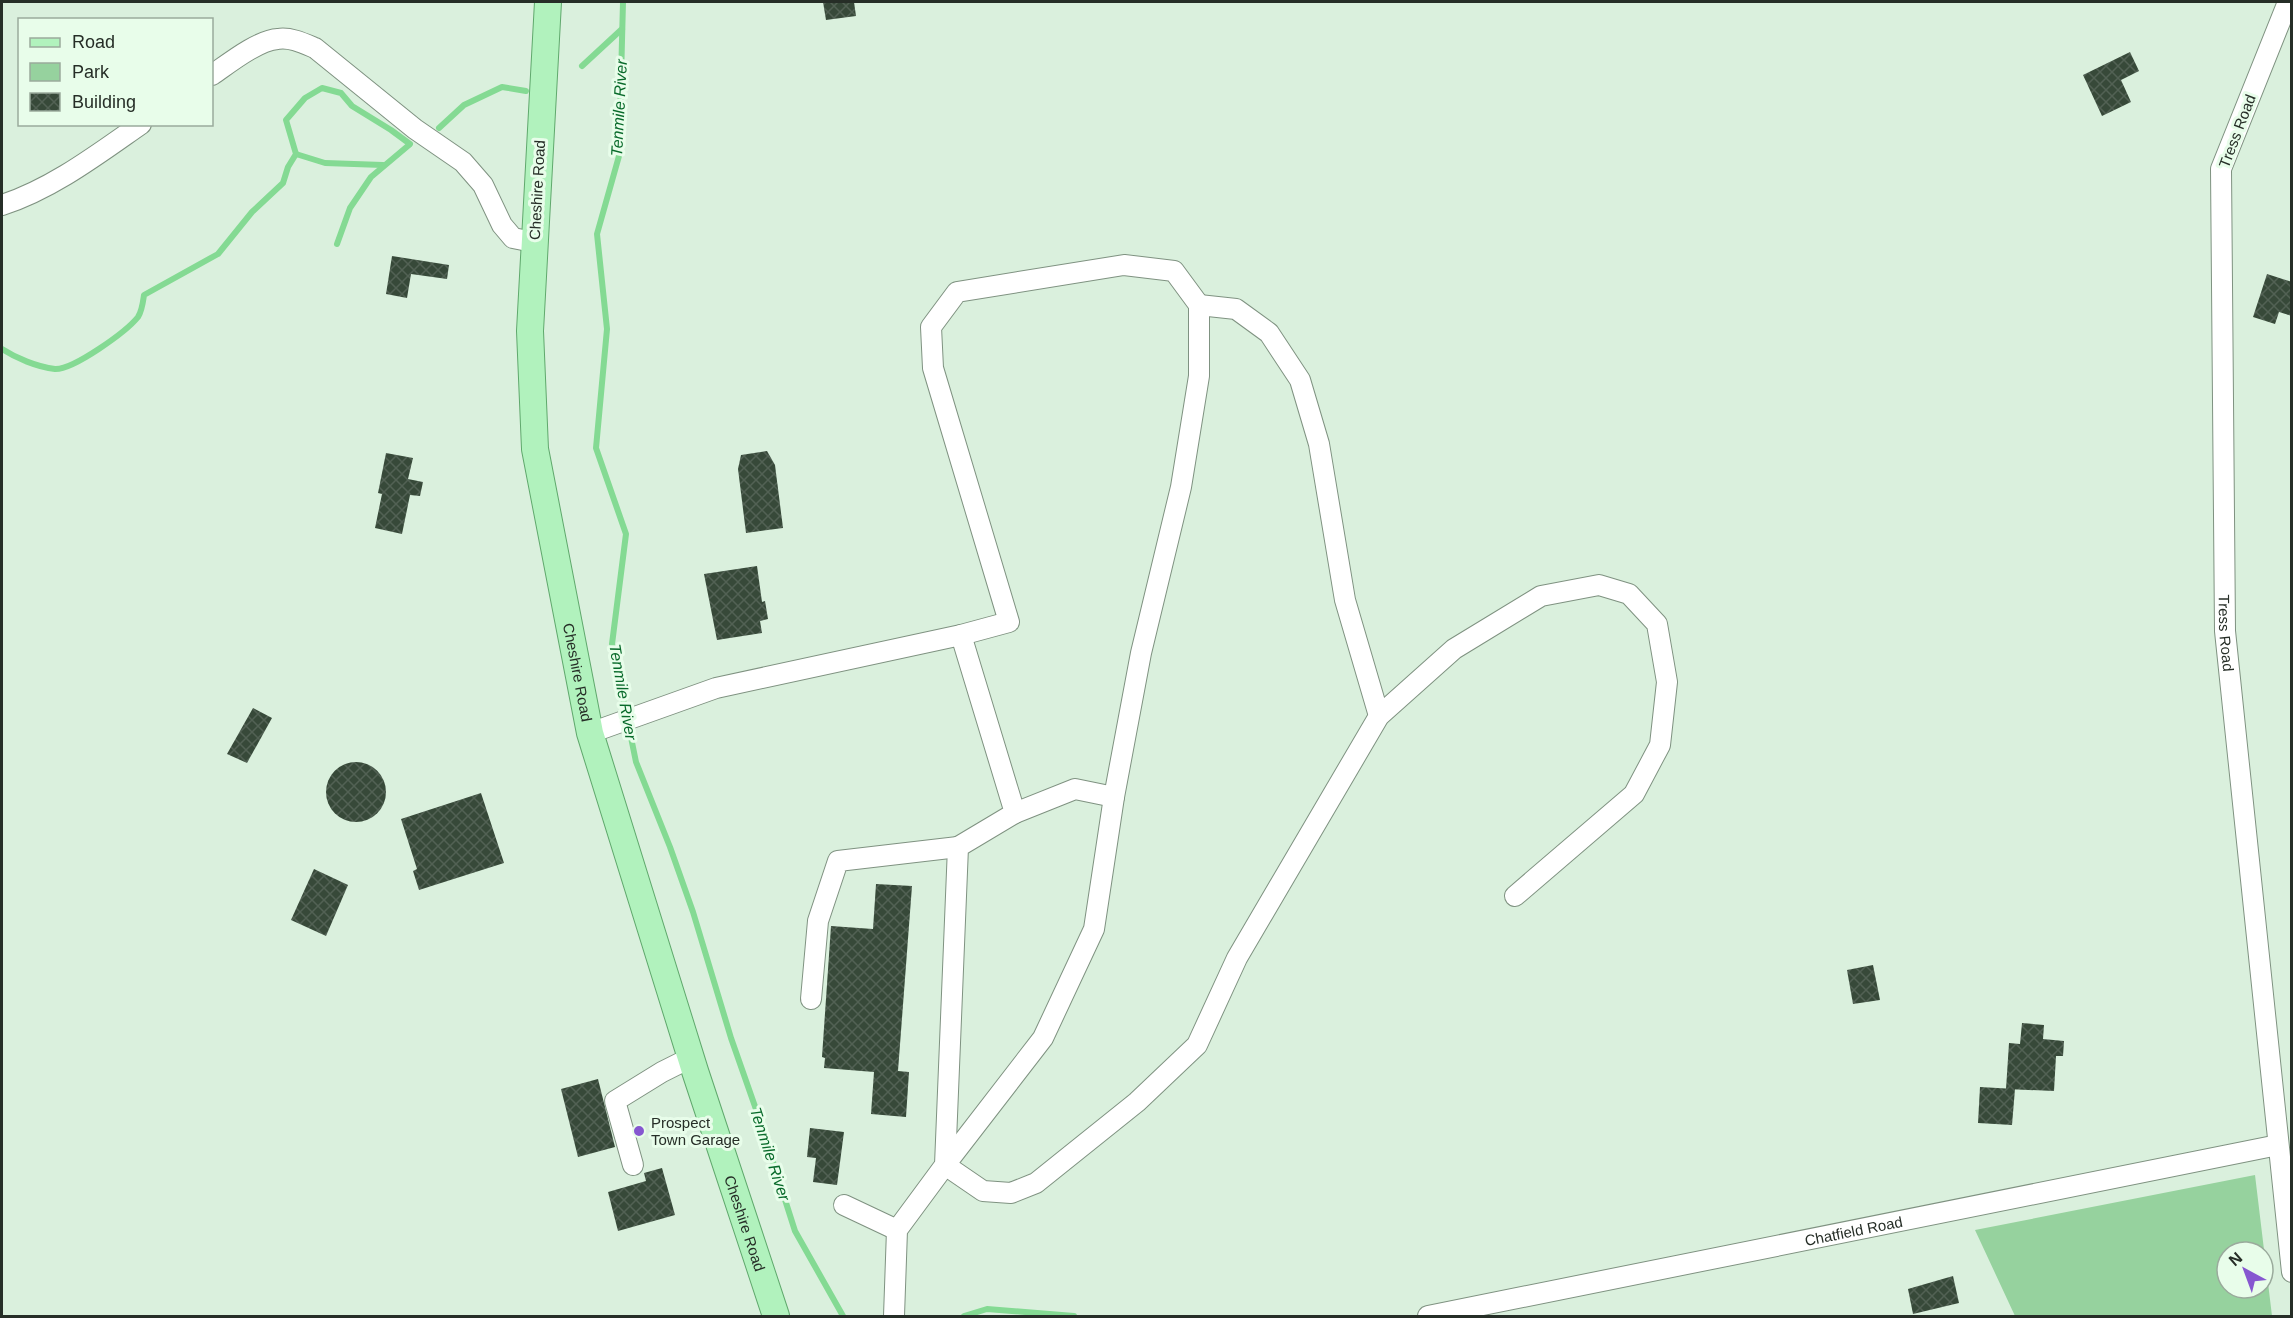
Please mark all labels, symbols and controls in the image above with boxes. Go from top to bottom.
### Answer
legend [18,18,213,126]
text: Road [72,32,115,52]
water label: Tenmile River [608,58,630,157]
text: Park [72,62,110,82]
text: Building [72,92,136,112]
street label: Tress Road [2215,92,2259,170]
street label: Cheshire Road [526,140,548,240]
street label: Tress Road [2216,594,2238,672]
street label: Cheshire Road [560,621,596,723]
water label: Tenmile River [606,643,640,742]
water label: Tenmile River [747,1105,793,1203]
place label: Prospect Town Garage [651,1114,740,1148]
marker: Prospect Town Garage [632,1124,646,1138]
street label: Cheshire Road [722,1173,769,1273]
street label: Chatfield Road [1803,1212,1904,1249]
north arrow [2215,1240,2275,1300]
text: N [2226,1249,2245,1269]

